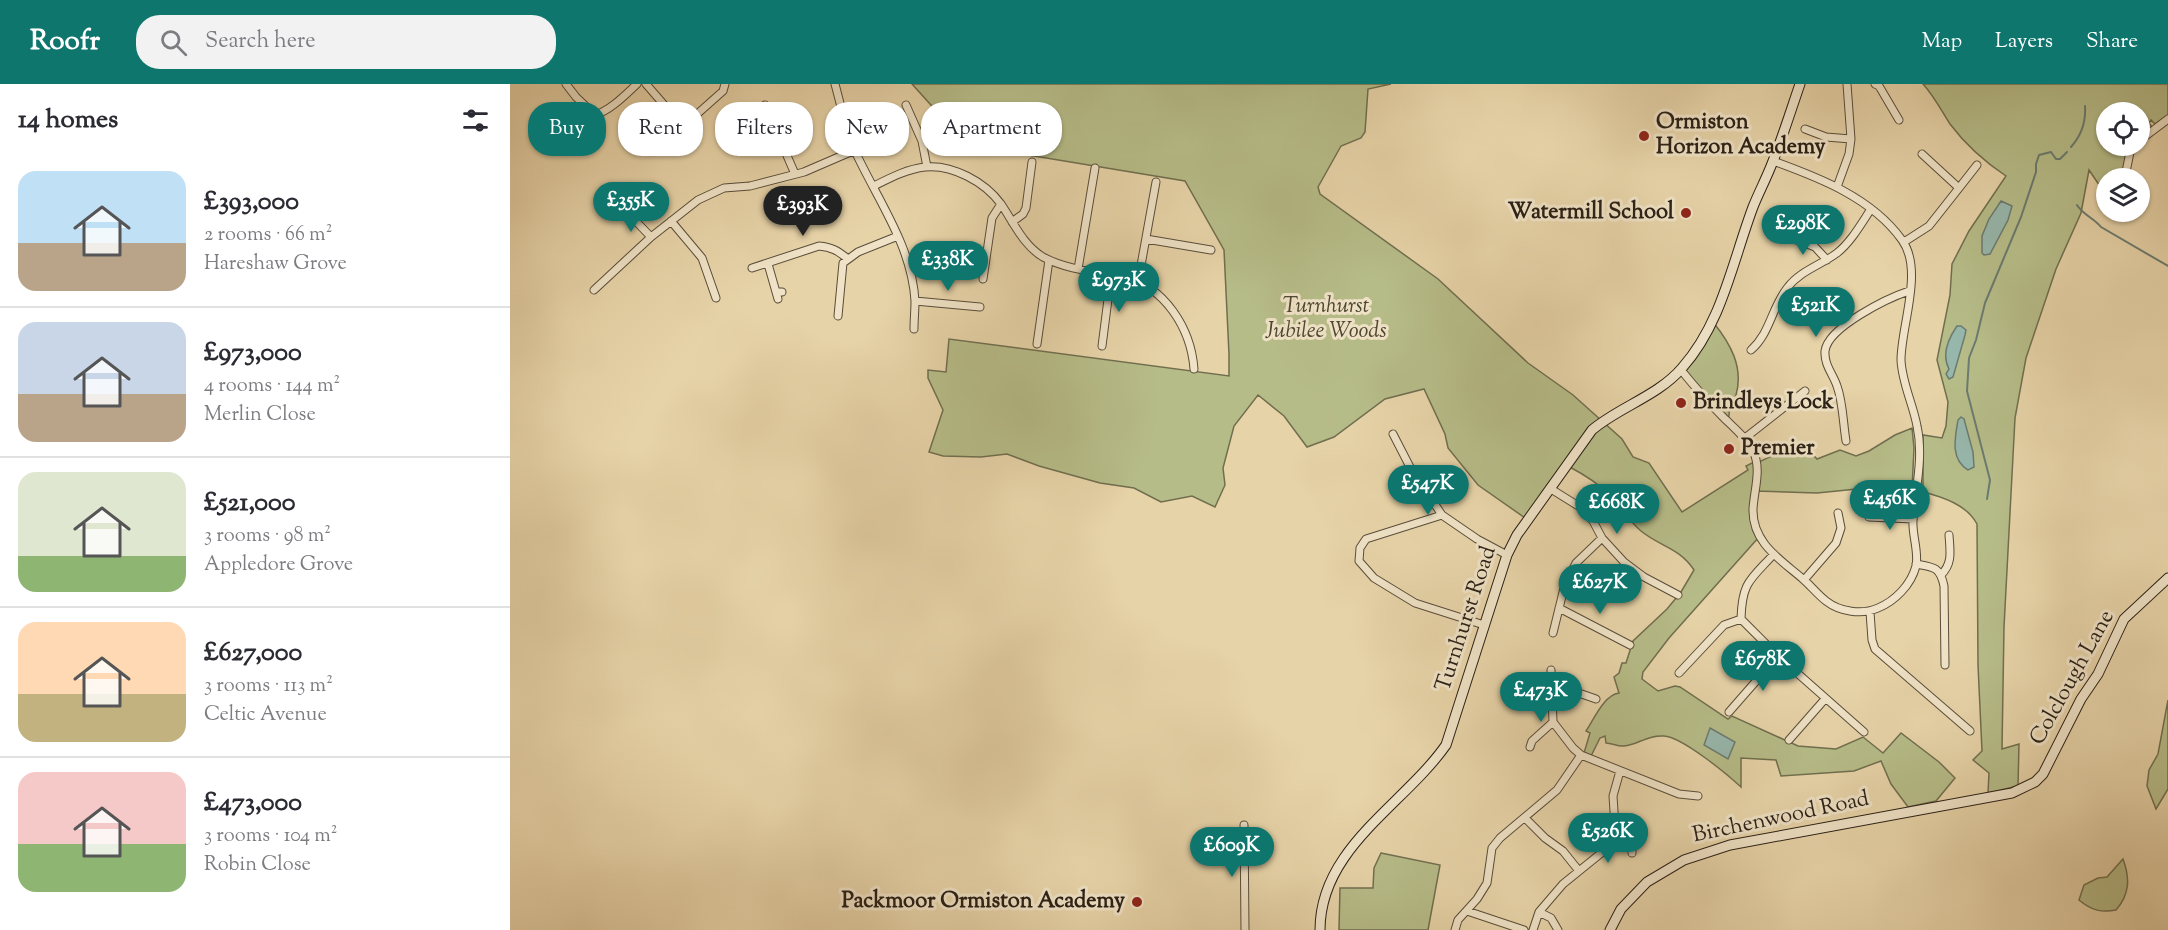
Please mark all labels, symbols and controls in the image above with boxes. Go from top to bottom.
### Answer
search box [136,15,556,69]
text: Roofr [30,22,100,62]
icon: search [157,26,190,59]
text: Search here [205,26,315,58]
text: Map [1922,27,1962,57]
text: Layers [1995,27,2053,57]
text: Share [2086,27,2138,57]
text: 14 homes [18,102,118,139]
chip: Buy [528,102,606,156]
chip: Rent [618,102,703,156]
chip: Filters [715,102,813,156]
chip: New [825,102,909,156]
chip: Apartment [921,102,1062,156]
map controls [2096,102,2150,222]
button: locate [2096,102,2150,156]
icon: filters [459,104,492,137]
place label: Ormiston Horizon Academy [1656,107,1826,164]
marker: Ormiston Horizon Academy [1637,129,1651,143]
button: layers [2096,168,2150,222]
pin: £355K [589,182,673,233]
text: £393,000 [204,184,299,221]
pin: £393K [761,186,845,237]
text: £355K [607,187,655,216]
text: £393K [777,191,829,220]
icon: home [66,195,138,267]
place label: Watermill School [1508,197,1675,229]
pin: £298K [1761,205,1845,256]
marker: Watermill School [1679,206,1693,220]
text: £298K [1776,210,1830,239]
text: 2 rooms · 66 m² [204,221,332,250]
pin: £338K [906,241,990,292]
text: £338K [922,246,974,275]
text: Hareshaw Grove [204,250,347,279]
pin: £973K [1077,262,1161,313]
text: £973K [1092,267,1146,296]
pin: £521K [1774,287,1858,338]
park label: Turnhurst Jubilee Woods [1264,291,1387,348]
text: £521K [1792,292,1840,321]
text: £973,000 [204,335,302,372]
icon: home [66,346,138,418]
text: 4 rooms · 144 m² [204,372,340,401]
place label: Brindleys Lock [1693,387,1834,419]
marker: Brindleys Lock [1674,396,1688,410]
text: Merlin Close [204,401,316,430]
place label: Premier [1741,433,1815,465]
marker: Premier [1722,442,1736,456]
pin: £547K [1386,465,1470,516]
text: £547K [1402,470,1454,499]
pin: £456K [1848,480,1932,531]
pin: £668K [1575,484,1659,535]
text: £521,000 [204,485,295,522]
text: £456K [1864,485,1916,514]
text: £668K [1589,489,1645,518]
icon: home [66,496,138,568]
text: 3 rooms · 98 m² [204,522,331,551]
street label: Turnhurst Road [1428,542,1506,696]
text: Appledore Grove [204,551,353,580]
pin: £627K [1558,564,1642,615]
text: £627K [1573,569,1627,598]
street label: Colclough Lane [2023,605,2123,751]
text: £627,000 [204,635,302,672]
pin: £678K [1721,641,1805,692]
icon: home [66,646,138,718]
text: £678K [1735,646,1791,675]
text: 3 rooms · 113 m² [204,672,333,701]
pin: £473K [1499,672,1583,723]
text: £473K [1514,677,1568,706]
text: Celtic Avenue [204,701,327,730]
street label: Birchenwood Road [1690,784,1872,852]
text: £473,000 [204,785,302,822]
icon: home [66,796,138,868]
pin: £526K [1566,813,1650,864]
text: £526K [1582,818,1634,847]
text: 3 rooms · 104 m² [204,822,338,851]
pin: £609K [1190,827,1274,878]
text: £609K [1204,832,1260,861]
text: Robin Close [204,851,311,880]
place label: Packmoor Ormiston Academy [841,886,1125,918]
marker: Packmoor Ormiston Academy [1130,895,1144,909]

